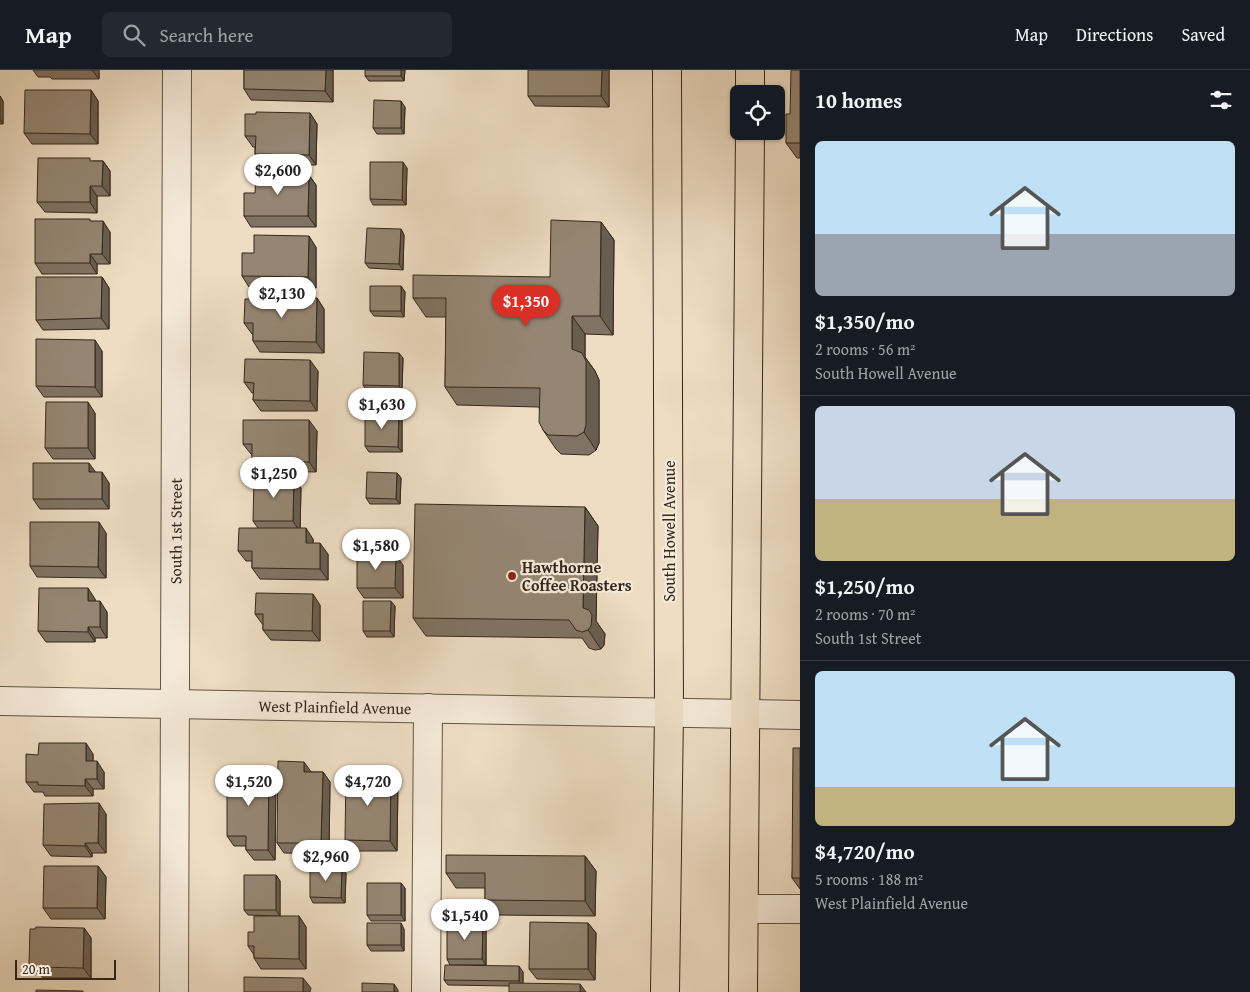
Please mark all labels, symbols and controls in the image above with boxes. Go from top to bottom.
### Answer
search box [102,12,452,57]
text: Map [25,17,72,52]
icon: search [120,21,148,49]
text: Search here [160,21,253,49]
text: Map [1015,21,1048,48]
text: Directions [1076,21,1153,48]
text: Saved [1181,21,1225,48]
map controls [730,85,785,140]
button: locate [730,85,785,140]
text: 10 homes [815,85,902,116]
icon: filters [1207,86,1235,114]
pin: $2,600 [237,154,319,196]
text: $2,600 [255,158,301,182]
icon: home [980,173,1070,263]
pin: $2,130 [241,276,323,319]
text: $2,130 [259,281,305,305]
pin: $1,350 [485,284,567,327]
text: $1,350 [503,289,549,313]
text: $1,350/mo [815,306,915,337]
text: 2 rooms · 56 m² [815,337,915,361]
text: South Howell Avenue [815,361,957,385]
pin: $1,630 [341,388,423,430]
text: $1,630 [359,392,405,416]
icon: home [980,439,1070,529]
pin: $1,250 [233,456,315,499]
street label: South Howell Avenue [657,460,681,602]
text: $1,250 [251,461,297,485]
street label: South 1st Street [163,477,188,584]
pin: $1,580 [335,528,417,571]
text: $1,580 [353,533,399,557]
place label: Hawthorne Coffee Roasters [522,555,632,597]
marker: Hawthorne Coffee Roasters [506,570,518,582]
text: $1,250/mo [815,571,915,602]
text: 2 rooms · 70 m² [815,602,915,626]
text: South 1st Street [815,626,922,650]
street label: West Plainfield Avenue [258,694,412,720]
icon: home [980,704,1070,794]
pin: $1,520 [208,764,290,807]
pin: $4,720 [327,764,409,807]
text: $1,520 [226,769,272,793]
text: $4,720 [345,769,391,793]
text: $4,720/mo [815,836,915,867]
pin: $2,960 [285,840,367,882]
text: $2,960 [303,844,349,868]
text: 5 rooms · 188 m² [815,867,923,891]
text: West Plainfield Avenue [815,891,968,915]
pin: $1,540 [424,898,506,941]
text: $1,540 [442,903,488,927]
scale bar [15,957,116,980]
text: 20 m [22,959,50,979]

